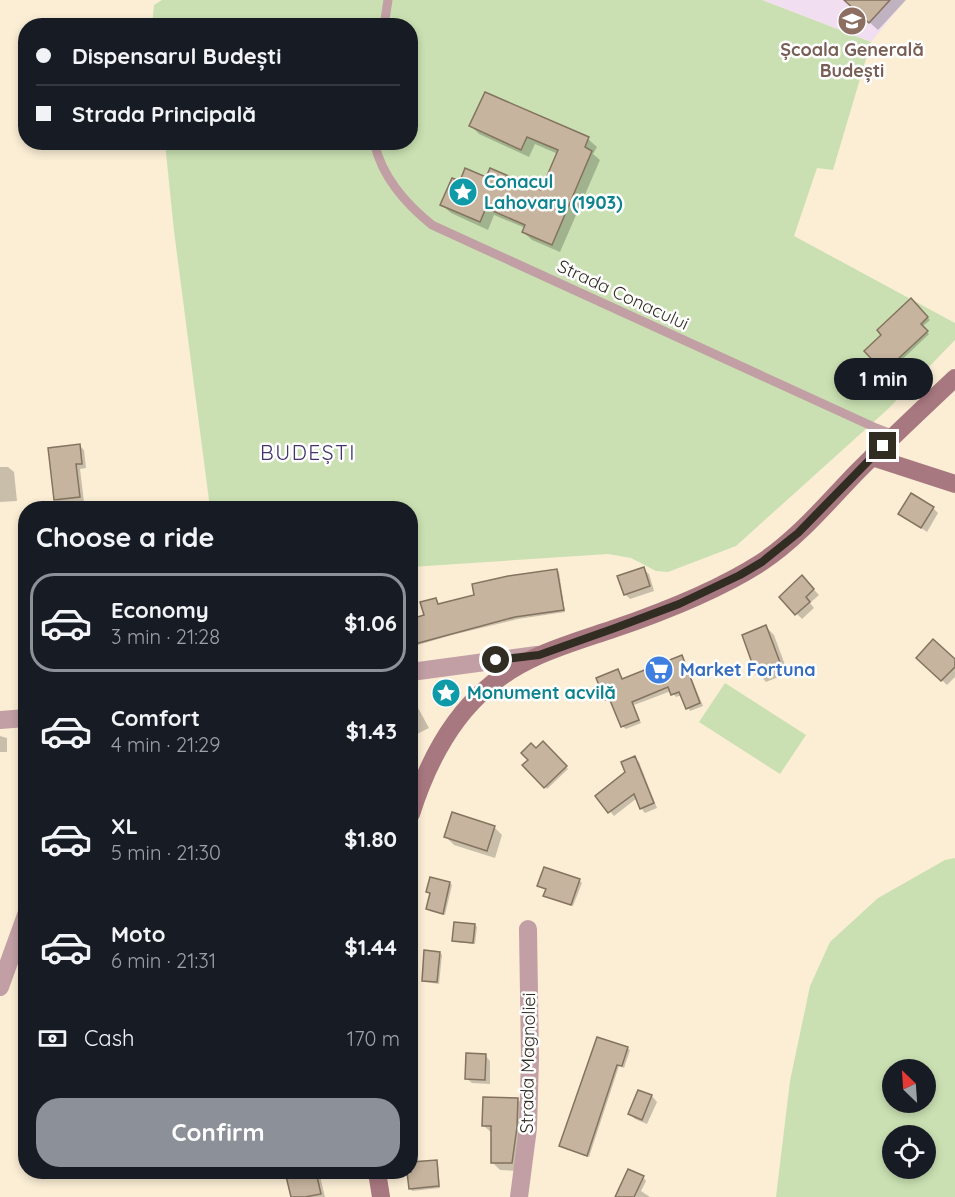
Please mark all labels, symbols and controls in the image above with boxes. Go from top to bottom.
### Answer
school or university icon: Școala Generală Budești [836,5,868,37]
place label: Școala Generală Budești [780,38,924,83]
text: Dispensarul Budești [72,42,282,70]
text: Strada Principală [72,100,256,128]
place label: Conacul Lahovary (1903) [484,170,623,214]
place icon: Conacul Lahovary (1903) [447,176,479,208]
street label: Strada Conacului [554,254,693,335]
callout: 1 min [834,359,932,401]
text: 1 min [859,366,908,391]
route end [869,432,896,459]
district label: BUDEȘTI [260,439,356,465]
text: Choose a ride [36,520,214,554]
icon: car [39,596,93,650]
text: Economy [111,596,209,624]
text: $1.06 [344,609,397,637]
text: 3 min · 21:28 [111,624,220,649]
route start [482,646,509,673]
supermarket icon: Market Fortuna [643,654,675,686]
place label: Market Fortuna [680,658,816,681]
place icon: Monument acvilă [430,677,462,709]
place label: Monument acvilă [467,681,616,704]
icon: car [39,704,93,758]
text: Comfort [111,704,200,732]
text: $1.43 [346,717,397,745]
text: 4 min · 21:29 [111,732,220,757]
icon: car [39,812,93,866]
text: XL [111,812,138,840]
text: $1.80 [344,825,397,853]
text: 5 min · 21:30 [111,840,221,865]
icon: car [39,920,93,974]
text: Moto [111,920,165,948]
text: $1.44 [345,933,397,961]
text: 6 min · 21:31 [111,948,216,973]
street label: Strada Magnoliei [515,992,540,1134]
icon: cash [36,1022,69,1055]
text: Cash [84,1024,135,1052]
text: 170 m [347,1026,400,1051]
north arrow [882,1059,936,1113]
map controls [882,1059,936,1179]
button: Confirm [36,1098,400,1167]
button: locate [882,1125,936,1179]

